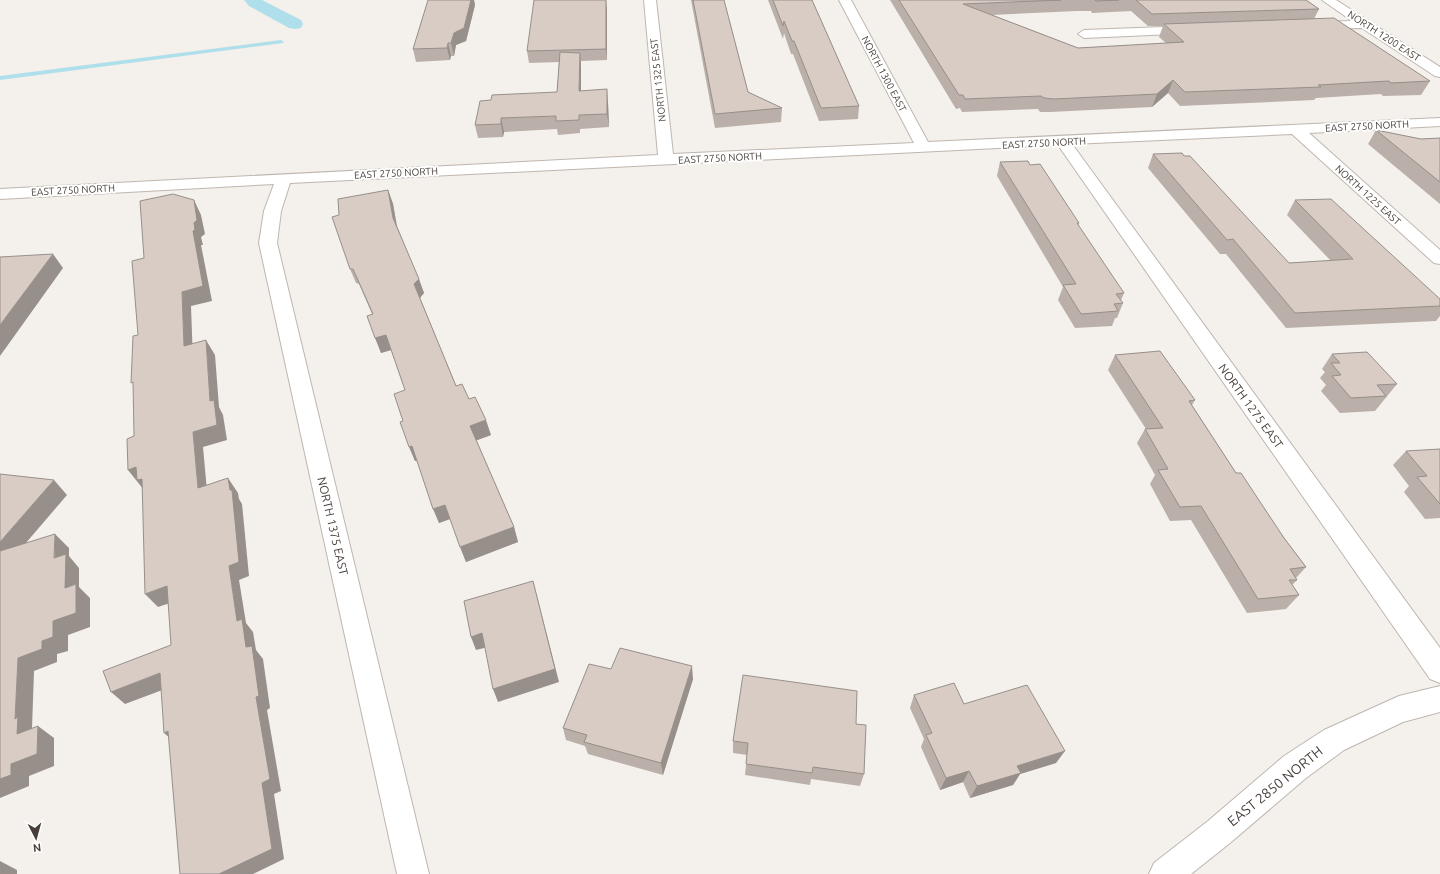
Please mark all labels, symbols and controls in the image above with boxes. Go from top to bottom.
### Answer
street label: NORTH 1200 EAST [1346,9,1423,64]
street label: NORTH 1300 EAST [859,34,909,114]
street label: NORTH 1325 EAST [648,37,668,122]
street label: EAST 2750 NORTH [1325,118,1409,134]
street label: EAST 2750 NORTH [1002,135,1086,151]
street label: EAST 2750 NORTH [678,150,762,166]
street label: NORTH 1225 EAST [1333,163,1403,227]
street label: EAST 2750 NORTH [354,165,438,181]
street label: EAST 2750 NORTH [31,182,115,198]
street label: NORTH 1275 EAST [1216,361,1286,451]
street label: NORTH 1375 EAST [315,475,351,577]
street label: EAST 2850 NORTH [1224,743,1326,829]
north arrow [16,818,56,858]
text: N [32,842,42,854]

